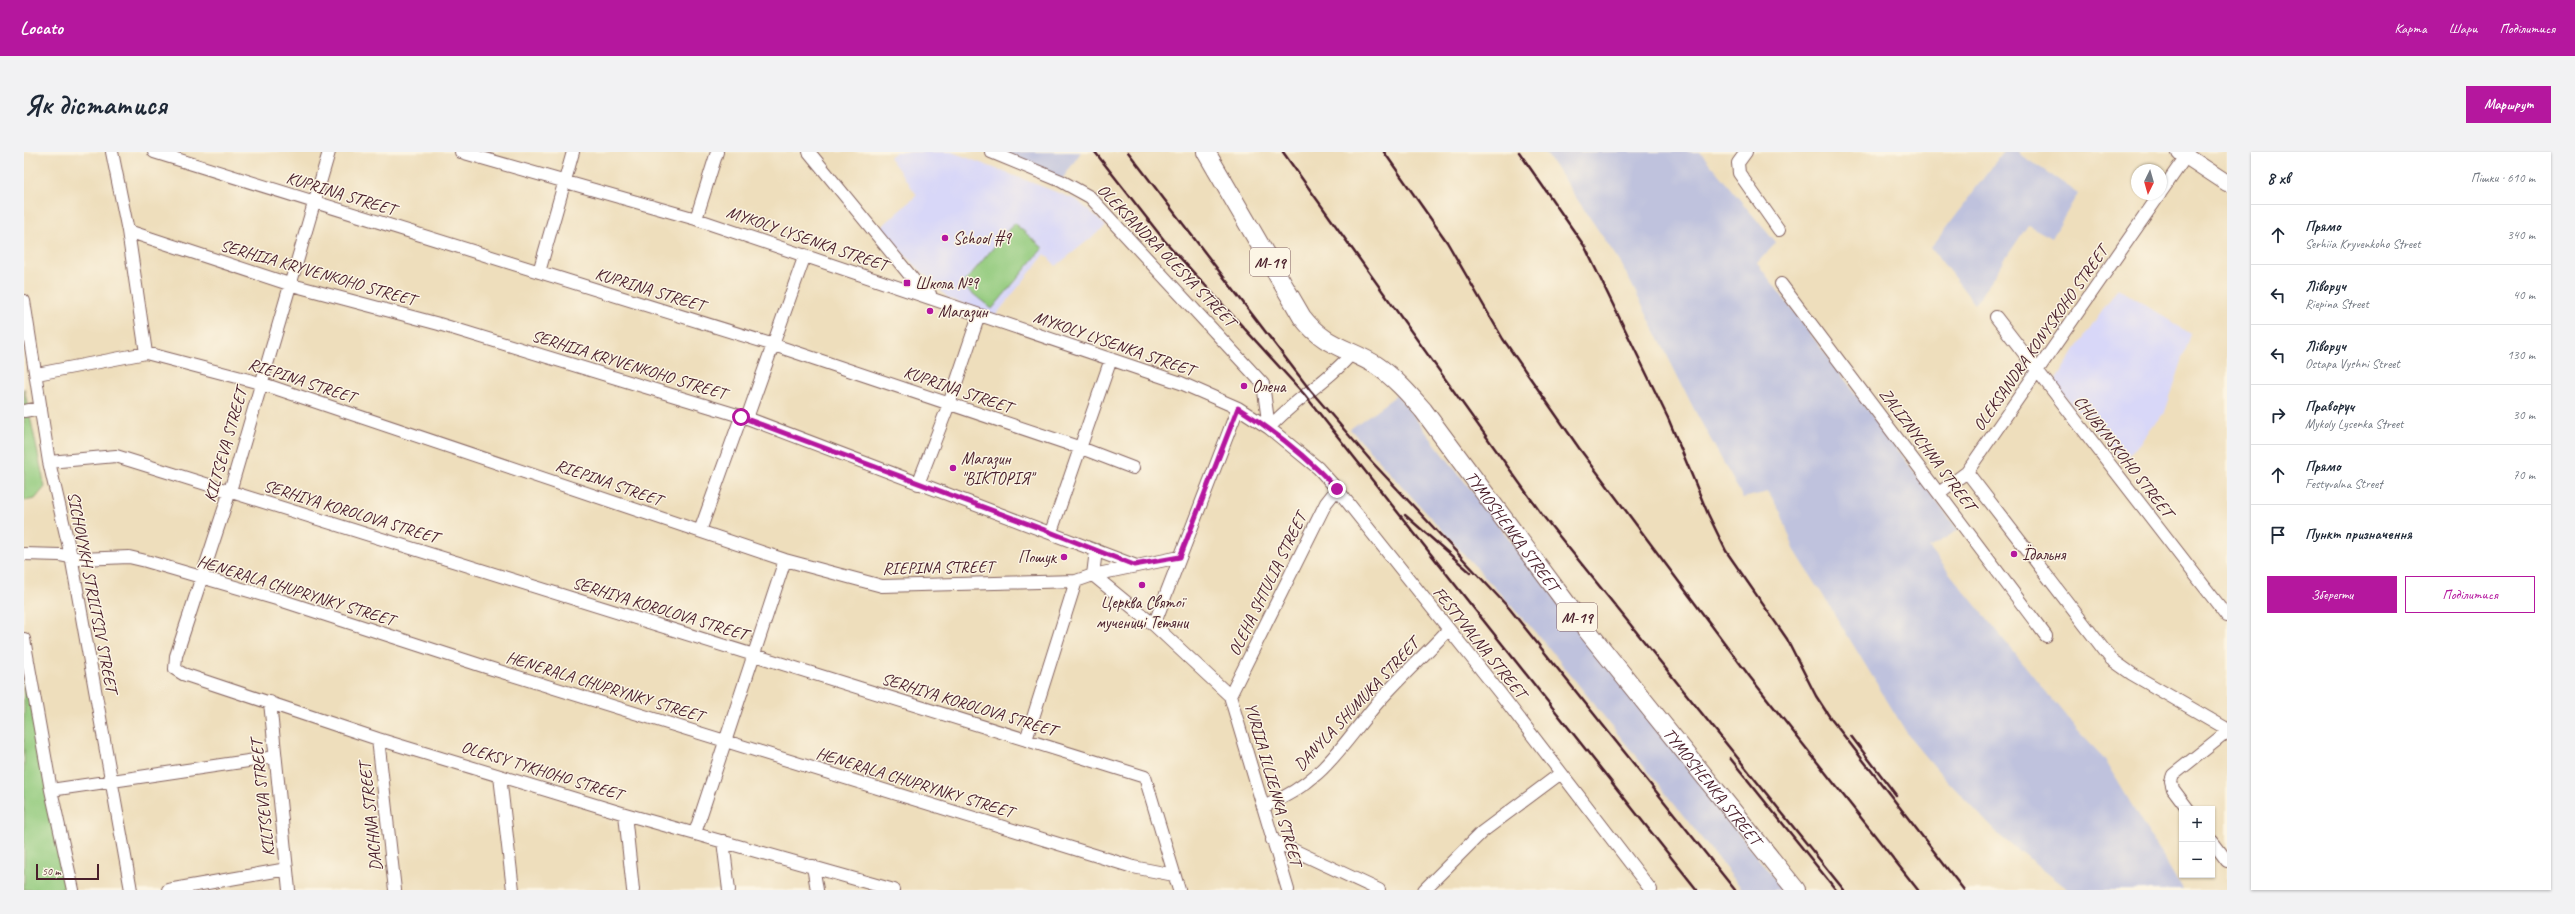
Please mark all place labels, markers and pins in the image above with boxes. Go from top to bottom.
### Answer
place label: School #9 [953,228,1012,249]
marker: School #9 [940,233,950,243]
place label: Школа №9 [915,273,980,294]
marker: Школа №9 [902,278,912,288]
place label: Магазин [938,301,990,323]
marker: Магазин [925,306,935,316]
place label: Олена [1252,376,1287,397]
marker: Олена [1239,381,1249,391]
place label: Магазин "ВІКТОРІЯ" [961,448,1037,489]
marker: Магазин "ВІКТОРІЯ" [948,463,958,473]
place label: Їдальня [2022,544,2067,565]
place label: Пошук [1018,547,1058,568]
marker: Їдальня [2009,549,2019,559]
marker: Пошук [1059,552,1069,562]
marker: Церква Святої мучениці Тетяни [1137,580,1147,590]
place label: Церква Святої мучениці Тетяни [1096,592,1190,633]

